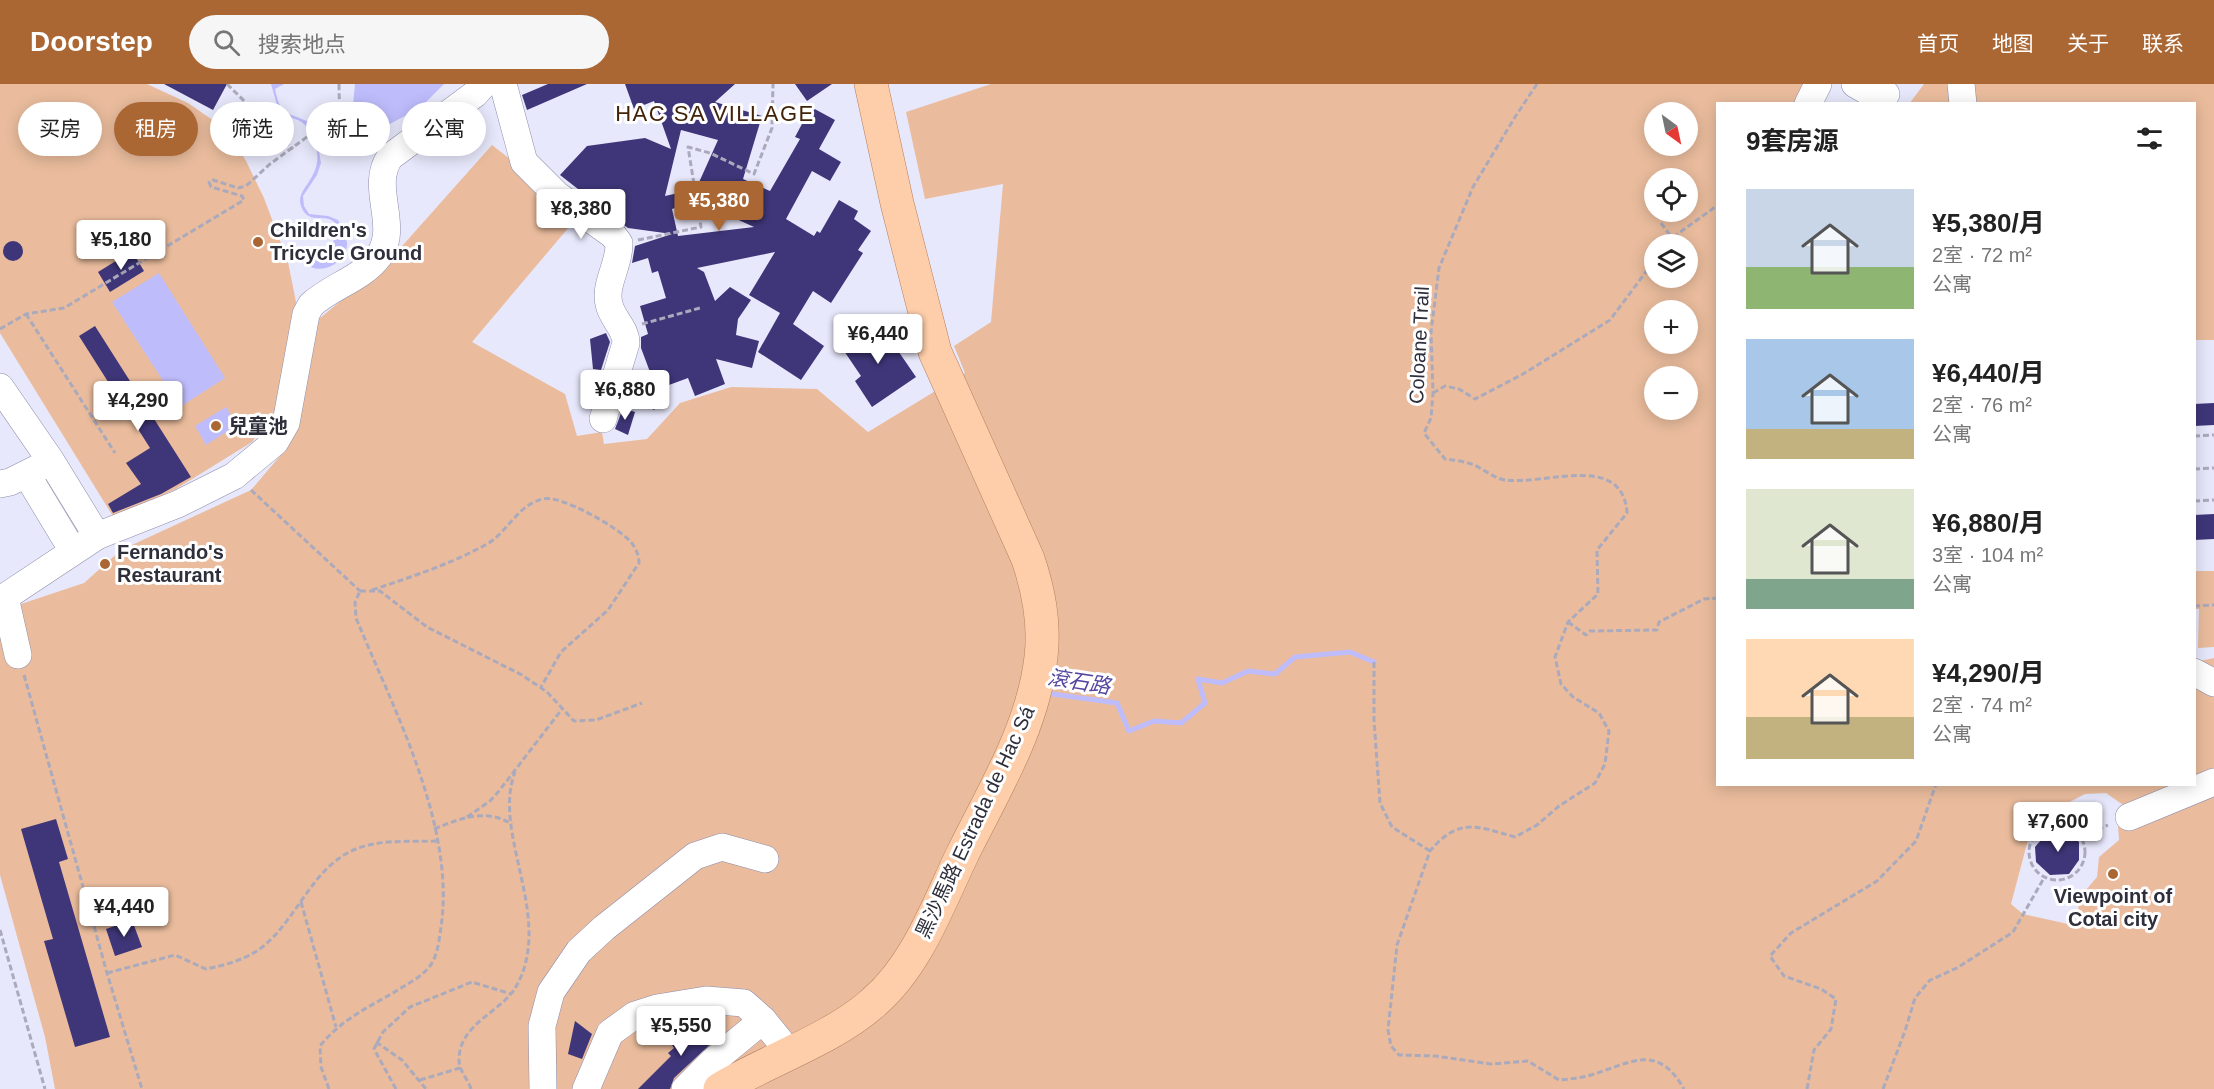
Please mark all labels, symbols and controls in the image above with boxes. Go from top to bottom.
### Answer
search box [189,15,609,69]
text: Doorstep [30,26,153,57]
icon: search [210,26,243,59]
text: 搜索地点 [258,32,346,57]
text: 首页 [1917,32,1959,55]
text: 地图 [1992,32,2034,55]
text: 关于 [2067,32,2109,55]
text: 联系 [2142,32,2184,55]
district label: HAC SA VILLAGE [615,101,815,126]
chip: 买房 [18,102,102,156]
chip: 租房 [114,102,198,156]
chip: 筛选 [210,102,294,156]
chip: 新上 [306,102,390,156]
chip: 公寓 [402,102,486,156]
north arrow [1644,102,1698,156]
map controls [1644,102,1698,420]
icon: filters [2133,122,2166,155]
text: 9套房源 [1746,126,1838,156]
button: locate [1644,168,1698,222]
pin: ¥5,380 [670,181,768,232]
pin: ¥8,380 [532,189,630,240]
text: ¥5,380 [688,189,750,211]
text: ¥8,380 [550,197,612,219]
text: ¥5,380/月 [1932,208,2045,238]
icon: home [1794,213,1866,285]
place label: Children's Tricycle Ground [270,219,422,264]
pin: ¥5,180 [72,220,170,271]
text: ¥5,180 [90,228,152,250]
button: layers [1644,234,1698,288]
marker: Children's Tricycle Ground [251,235,265,249]
text: 2室 · 72 m² [1932,244,2032,266]
text: 公寓 [1932,273,1972,295]
street label: Coloane Trail [1405,286,1433,404]
button: + [1644,300,1698,354]
pin: ¥6,440 [829,314,927,365]
text: ¥6,440 [847,322,909,344]
text: ¥6,440/月 [1932,358,2045,388]
icon: home [1794,363,1866,435]
button: − [1644,366,1698,420]
pin: ¥6,880 [576,370,674,421]
text: ¥6,880 [594,378,656,400]
pin: ¥4,290 [89,381,187,432]
text: ¥4,290 [107,389,169,411]
text: 2室 · 76 m² [1932,394,2032,416]
place label: 兒童池 [228,415,288,437]
marker: 兒童池 [209,419,223,433]
text: 公寓 [1932,423,1972,445]
text: ¥6,880/月 [1932,508,2045,538]
icon: home [1794,513,1866,585]
place label: Fernando's Restaurant [117,541,224,586]
text: 3室 · 104 m² [1932,544,2043,566]
marker: Fernando's Restaurant [98,557,112,571]
text: 公寓 [1932,573,1972,595]
text: ¥4,290/月 [1932,658,2045,688]
icon: home [1794,663,1866,735]
water label: 滾石路 [1046,665,1114,698]
text: 2室 · 74 m² [1932,694,2032,716]
street label: 黑沙馬路 Estrada de Hac Sá [911,702,1039,941]
text: 公寓 [1932,723,1972,745]
pin: ¥7,600 [2009,802,2107,853]
text: ¥7,600 [2027,810,2089,832]
marker: Viewpoint of Cotai city [2106,867,2120,881]
place label: Viewpoint of Cotai city [2054,885,2173,930]
pin: ¥4,440 [75,887,173,938]
text: ¥4,440 [93,895,155,917]
pin: ¥5,550 [632,1006,730,1057]
text: ¥5,550 [650,1014,712,1036]

